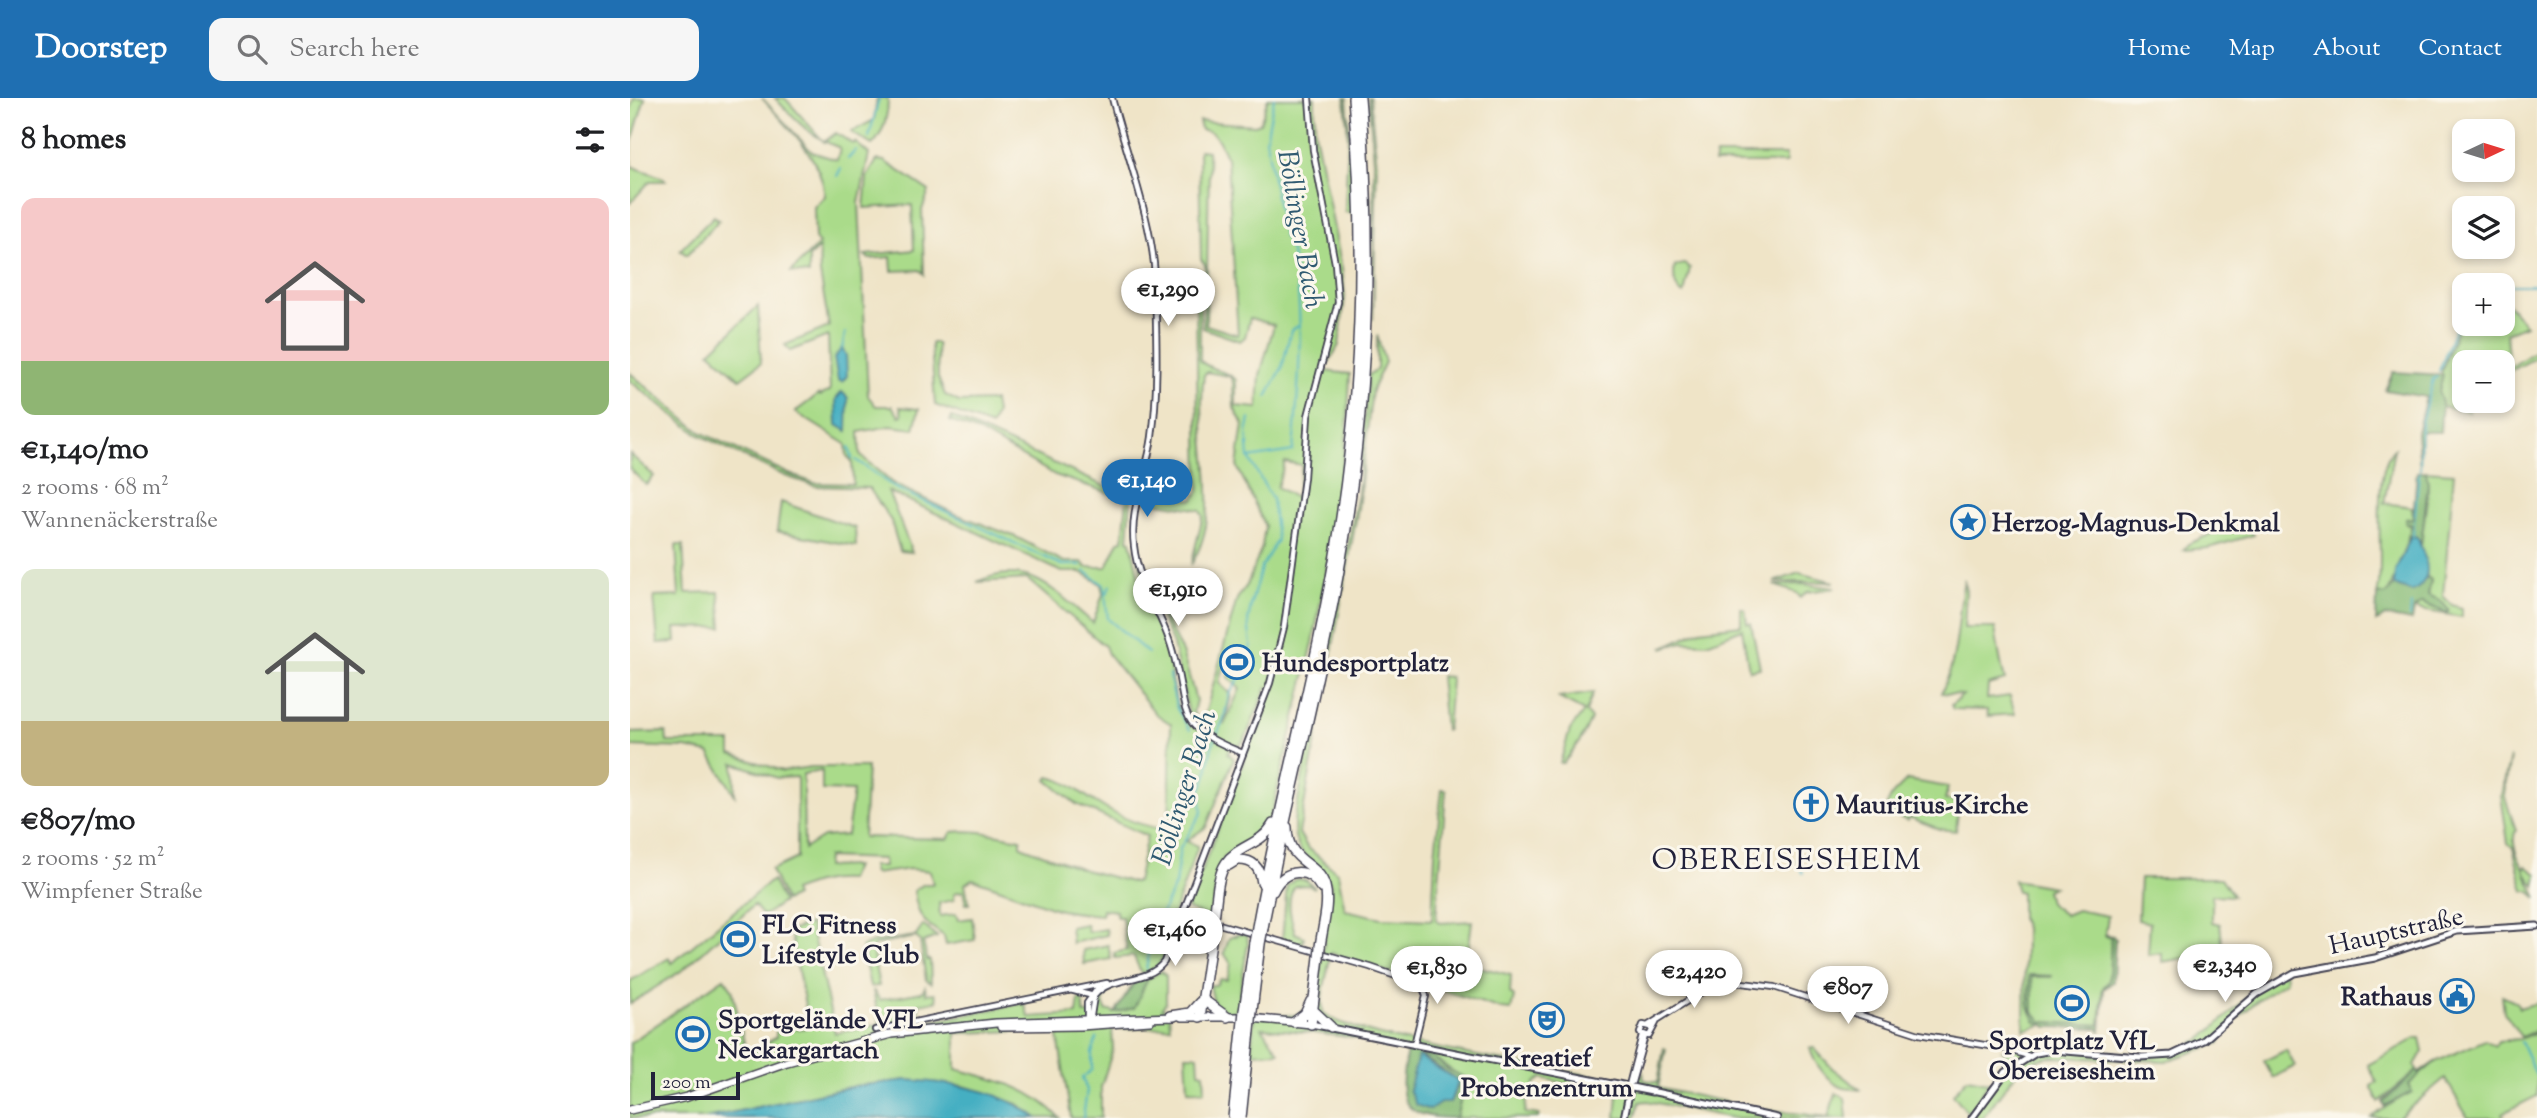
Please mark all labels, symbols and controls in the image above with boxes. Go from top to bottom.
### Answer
search box [209,18,699,81]
text: Doorstep [35,25,167,73]
icon: search [233,30,271,68]
text: Search here [289,31,420,68]
text: Home [2128,32,2191,66]
text: Map [2229,32,2275,66]
text: About [2313,32,2380,66]
text: Contact [2418,32,2502,66]
text: 8 homes [21,119,126,162]
north arrow [2452,119,2515,182]
map controls [2452,119,2515,413]
icon: filters [571,121,609,159]
water label: Böllinger Bach [1265,147,1333,312]
button: layers [2452,196,2515,259]
icon: home [252,243,378,369]
pin: €1,290 [1111,268,1225,328]
button: + [2452,273,2515,336]
text: €1,290 [1137,274,1199,307]
button: − [2452,350,2515,413]
text: €1,140/mo [21,429,149,472]
pin: €1,140 [1090,460,1204,519]
text: €1,140 [1117,465,1177,498]
text: 2 rooms · 68 m² [21,472,169,505]
place icon: Herzog-Magnus-Denkmal [1949,503,1987,541]
text: Wannenäckerstraße [21,505,218,538]
place label: Herzog-Magnus-Denkmal [1992,506,2281,543]
pin: €1,910 [1121,568,1235,628]
text: €1,910 [1149,574,1207,607]
icon: home [252,614,378,740]
sports icon: Hundesportplatz [1218,643,1256,681]
place label: Hundesportplatz [1262,646,1449,683]
water label: Böllinger Bach [1143,705,1229,871]
church icon: Mauritius-Kirche [1792,785,1830,823]
place label: Mauritius-Kirche [1836,788,2028,825]
text: €807/mo [21,800,135,843]
district label: OBEREISESHEIM [1651,840,1923,883]
text: 2 rooms · 52 m² [21,843,164,876]
text: Wimpfener Straße [21,876,203,909]
street label: Hauptstraße [2326,899,2467,966]
place label: FLC Fitness Lifestyle Club [762,908,919,975]
pin: €1,460 [1118,908,1232,968]
text: €1,460 [1144,914,1206,947]
sports icon: FLC Fitness Lifestyle Club [719,920,757,958]
pin: €2,340 [2168,944,2282,1004]
pin: €1,830 [1380,946,1494,1006]
pin: €2,420 [1637,950,1751,1010]
text: €2,340 [2193,950,2257,983]
text: €1,830 [1407,952,1467,985]
text: €2,420 [1662,956,1726,989]
pin: €807 [1807,967,1889,1026]
text: €807 [1823,972,1873,1005]
public building icon: Rathaus [2438,977,2476,1015]
place label: Rathaus [2341,980,2432,1017]
sports icon: Sportplatz VfL Obereisesheim [2053,984,2091,1022]
theatre icon: Kreatief Probenzentrum [1528,1001,1566,1039]
place label: Sportgelände VFL Neckargartach [718,1003,923,1070]
sports icon: Sportgelände VFL Neckargartach [674,1015,712,1053]
place label: Sportplatz VfL Obereisesheim [1989,1024,2156,1091]
place label: Kreatief Probenzentrum [1461,1041,1633,1108]
scale bar [651,1069,740,1101]
text: 200 m [662,1070,711,1097]

